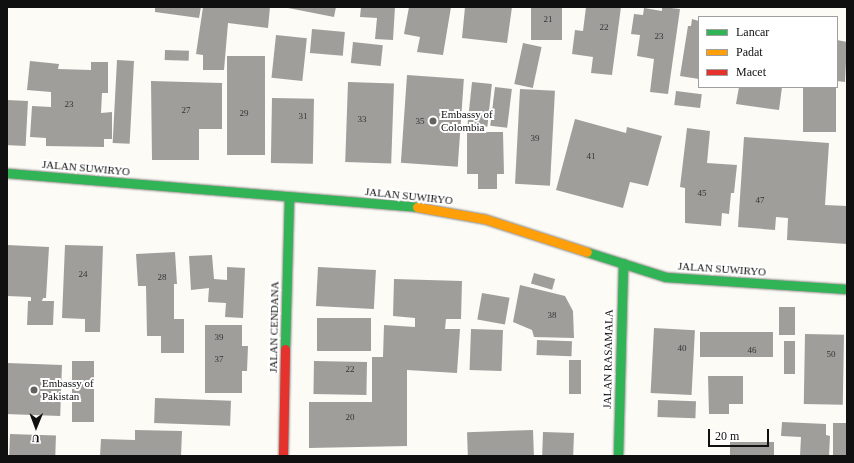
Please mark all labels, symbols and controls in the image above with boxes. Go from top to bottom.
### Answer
house number: 21 [544,14,552,24]
legend [698,16,838,88]
house number: 22 [600,22,608,32]
text: Lancar [736,25,769,39]
house number: 23 [654,31,664,41]
text: Padat [736,45,763,59]
text: Macet [736,65,766,79]
house number: 23 [64,99,74,109]
house number: 27 [182,105,190,115]
house number: 29 [240,108,248,118]
place label: Embassy of Colombia [441,108,493,134]
house number: 31 [298,111,308,121]
house number: 33 [358,114,366,124]
house number: 35 [416,116,424,126]
marker: Embassy of Colombia [428,116,438,126]
house number: 39 [530,133,540,143]
house number: 41 [586,151,596,161]
street label: JALAN SUWIRYO [41,158,131,178]
street label: JALAN SUWIRYO [364,185,454,207]
house number: 45 [698,188,706,198]
house number: 47 [756,195,764,205]
street label: JALAN SUWIRYO [677,259,767,279]
house number: 24 [78,269,88,279]
house number: 28 [158,272,166,282]
street label: JALAN CENDANA [267,281,281,373]
street label: JALAN RASAMALA [601,309,615,409]
house number: 38 [548,310,556,320]
house number: 39 [214,332,224,342]
house number: 40 [678,343,686,353]
house number: 46 [748,345,756,355]
house number: 50 [826,349,836,359]
house number: 37 [214,354,224,364]
house number: 22 [346,364,354,374]
place label: Embassy of Pakistan [42,377,94,403]
marker: Embassy of Pakistan [29,385,39,395]
north arrow [16,407,56,447]
house number: 20 [346,412,354,422]
scale bar [710,421,771,447]
text: 20 m [715,429,739,443]
text: U [32,433,40,445]

